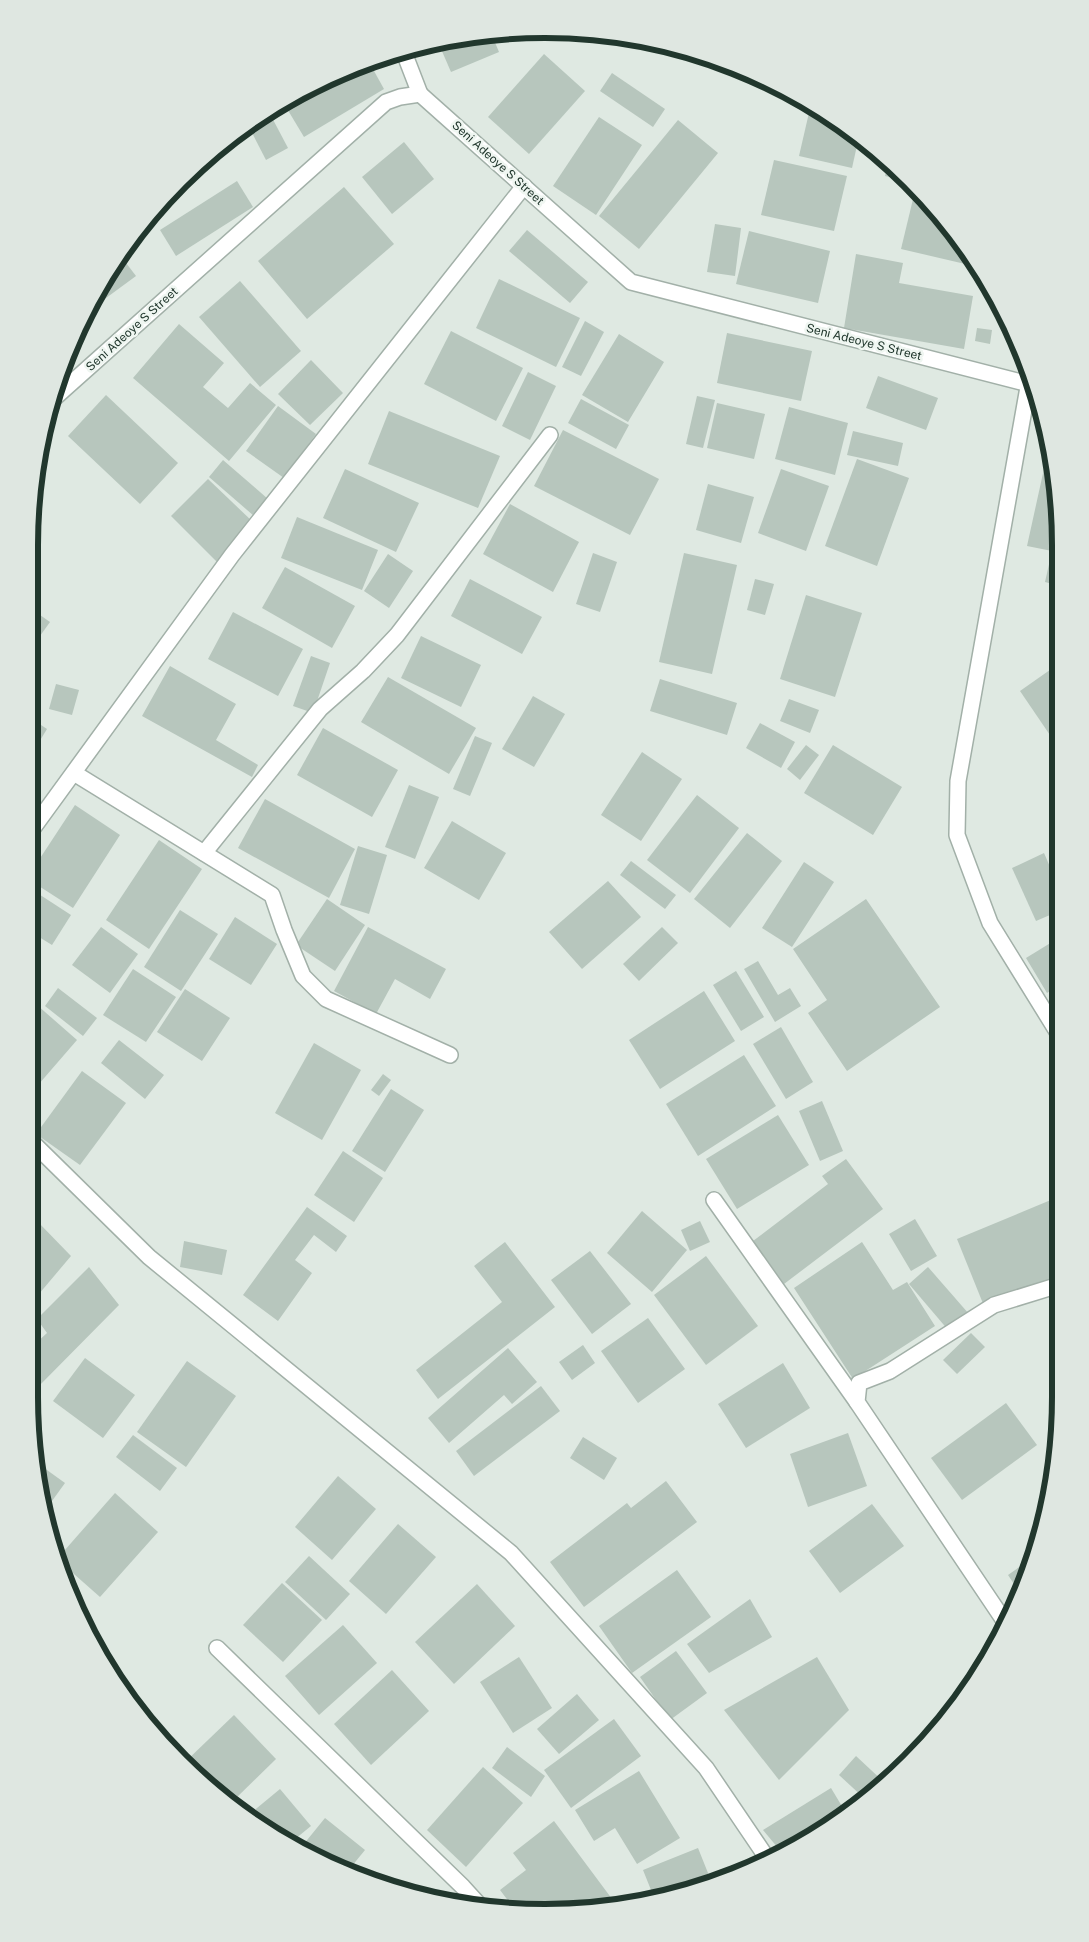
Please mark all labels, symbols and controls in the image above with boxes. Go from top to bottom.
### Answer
street label: Seni Adeoye S Street [449,118,547,208]
street label: Seni Adeoye S Street [83,284,181,374]
street label: Seni Adeoye S Street [805,321,924,363]

